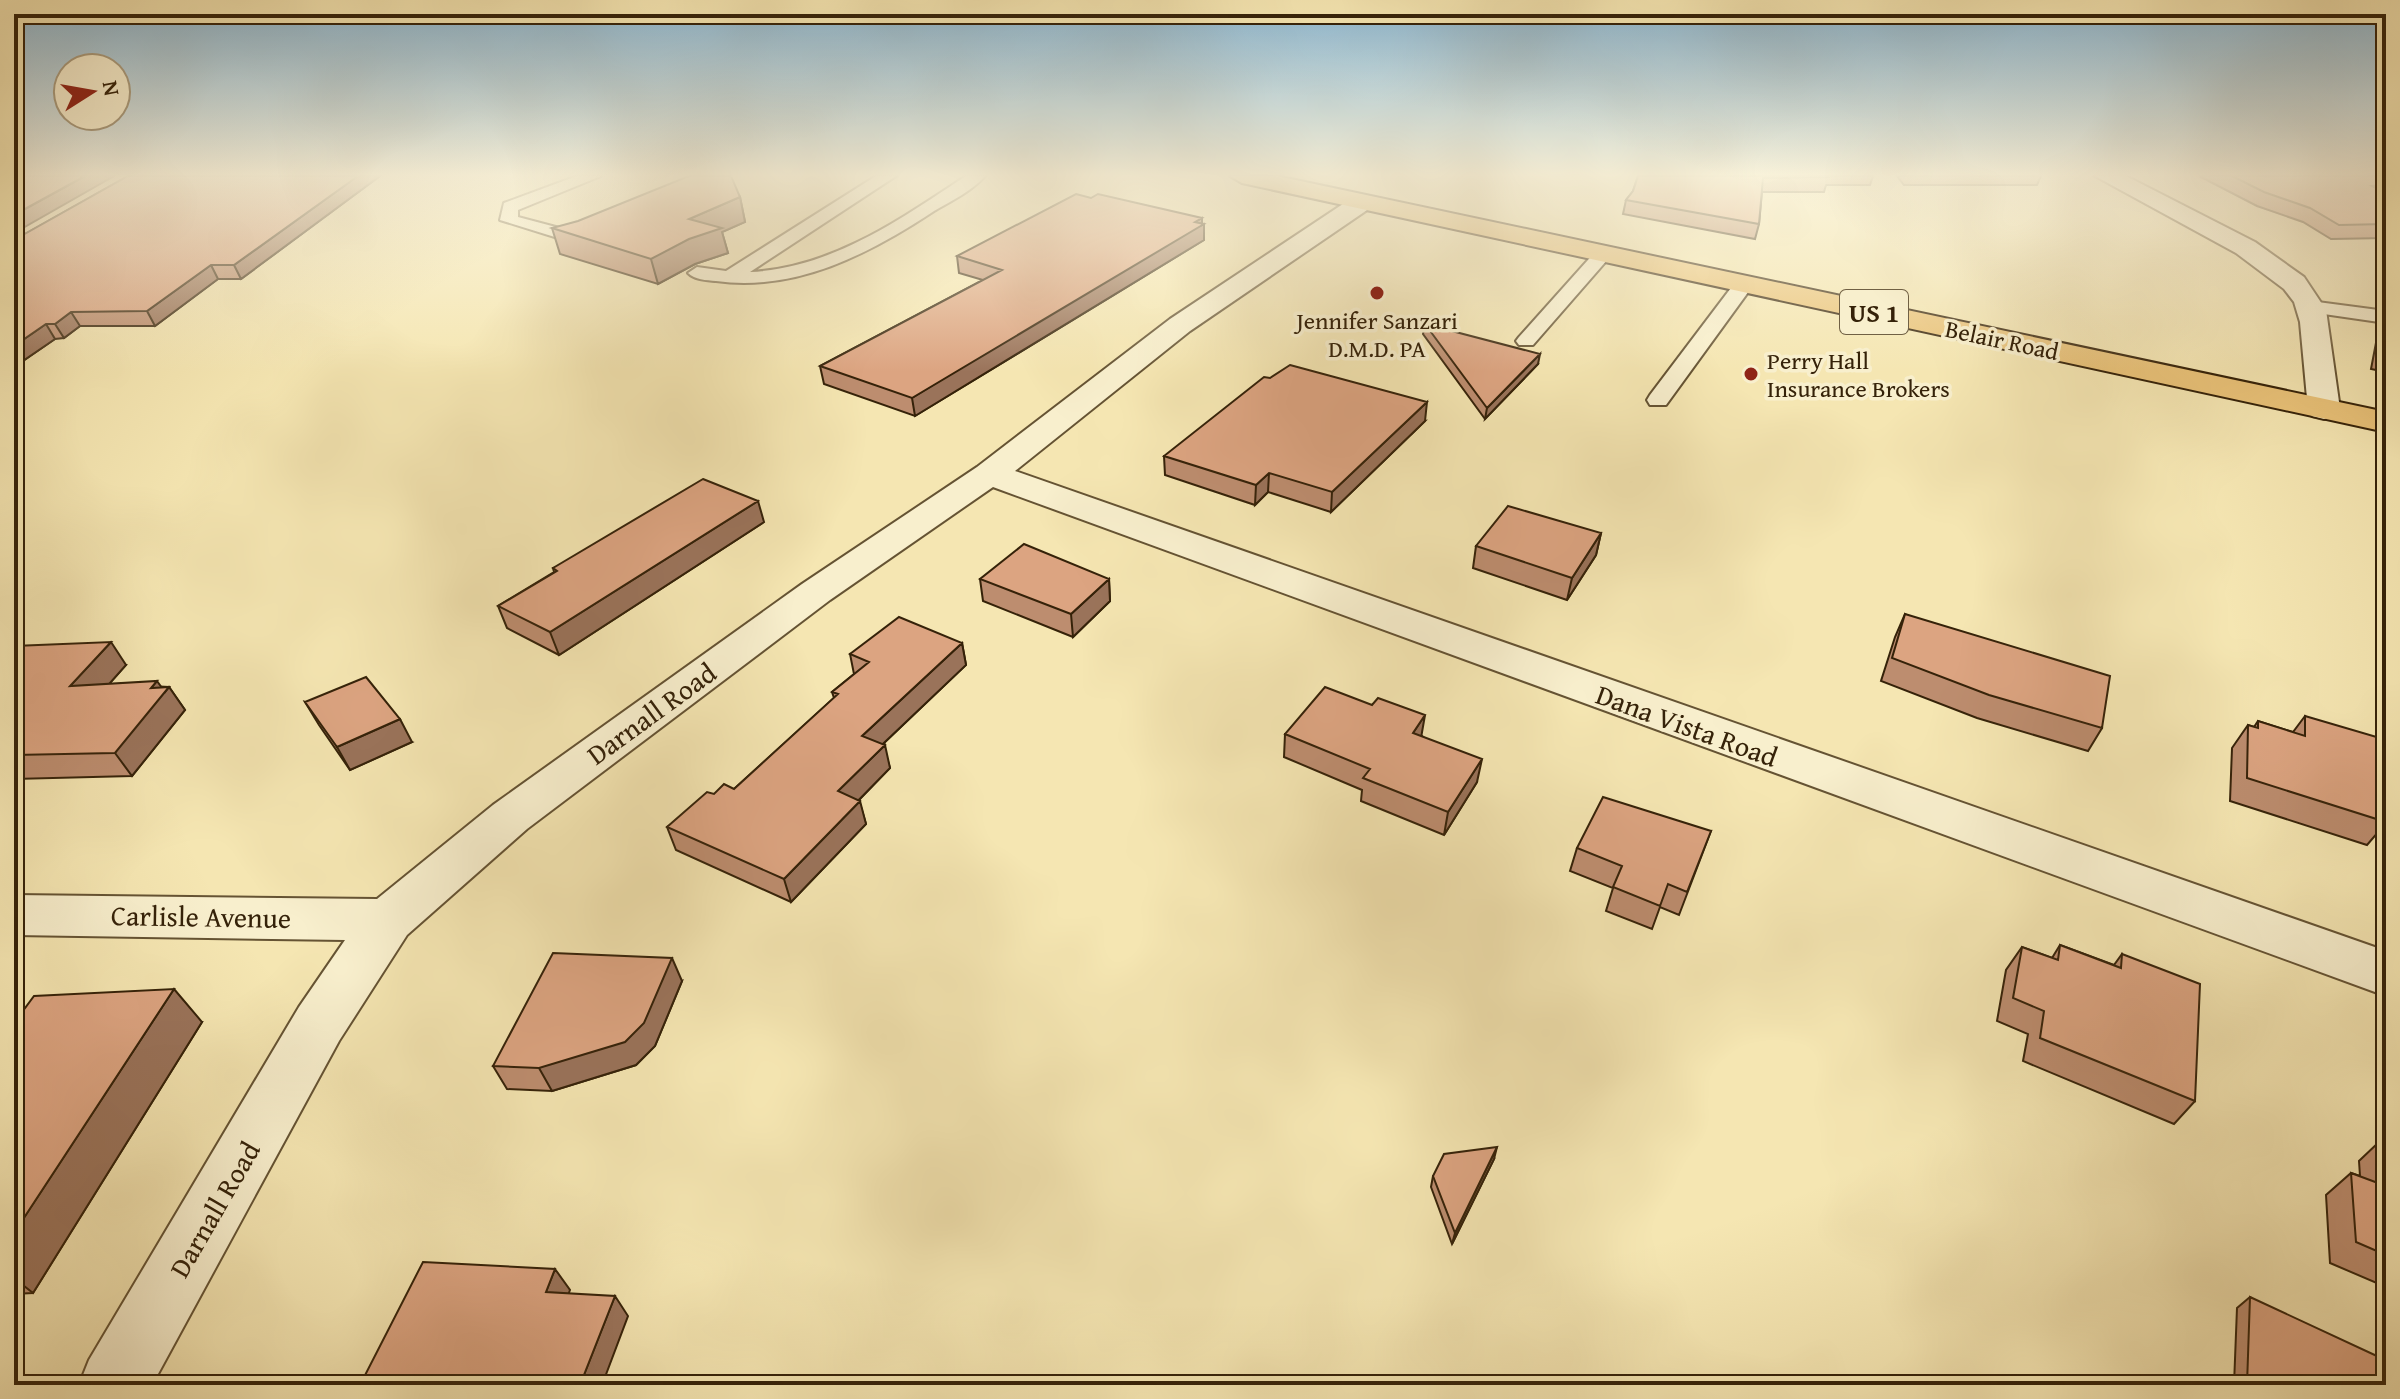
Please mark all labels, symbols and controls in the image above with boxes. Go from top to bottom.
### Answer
north arrow [52,52,132,132]
text: N [95,78,129,99]
marker: Jennifer Sanzari D.M.D. PA [1368,284,1386,302]
road number: US 1 [1840,290,1908,334]
place label: Jennifer Sanzari D.M.D. PA [1293,303,1458,366]
street label: Belair Road [1942,311,2062,369]
place label: Perry Hall Insurance Brokers [1767,343,1950,406]
marker: Perry Hall Insurance Brokers [1742,365,1760,383]
street label: Darnall Road [578,652,724,774]
street label: Dana Vista Road [1590,673,1784,777]
street label: Carlisle Avenue [111,894,291,938]
street label: Darnall Road [158,1133,270,1285]

